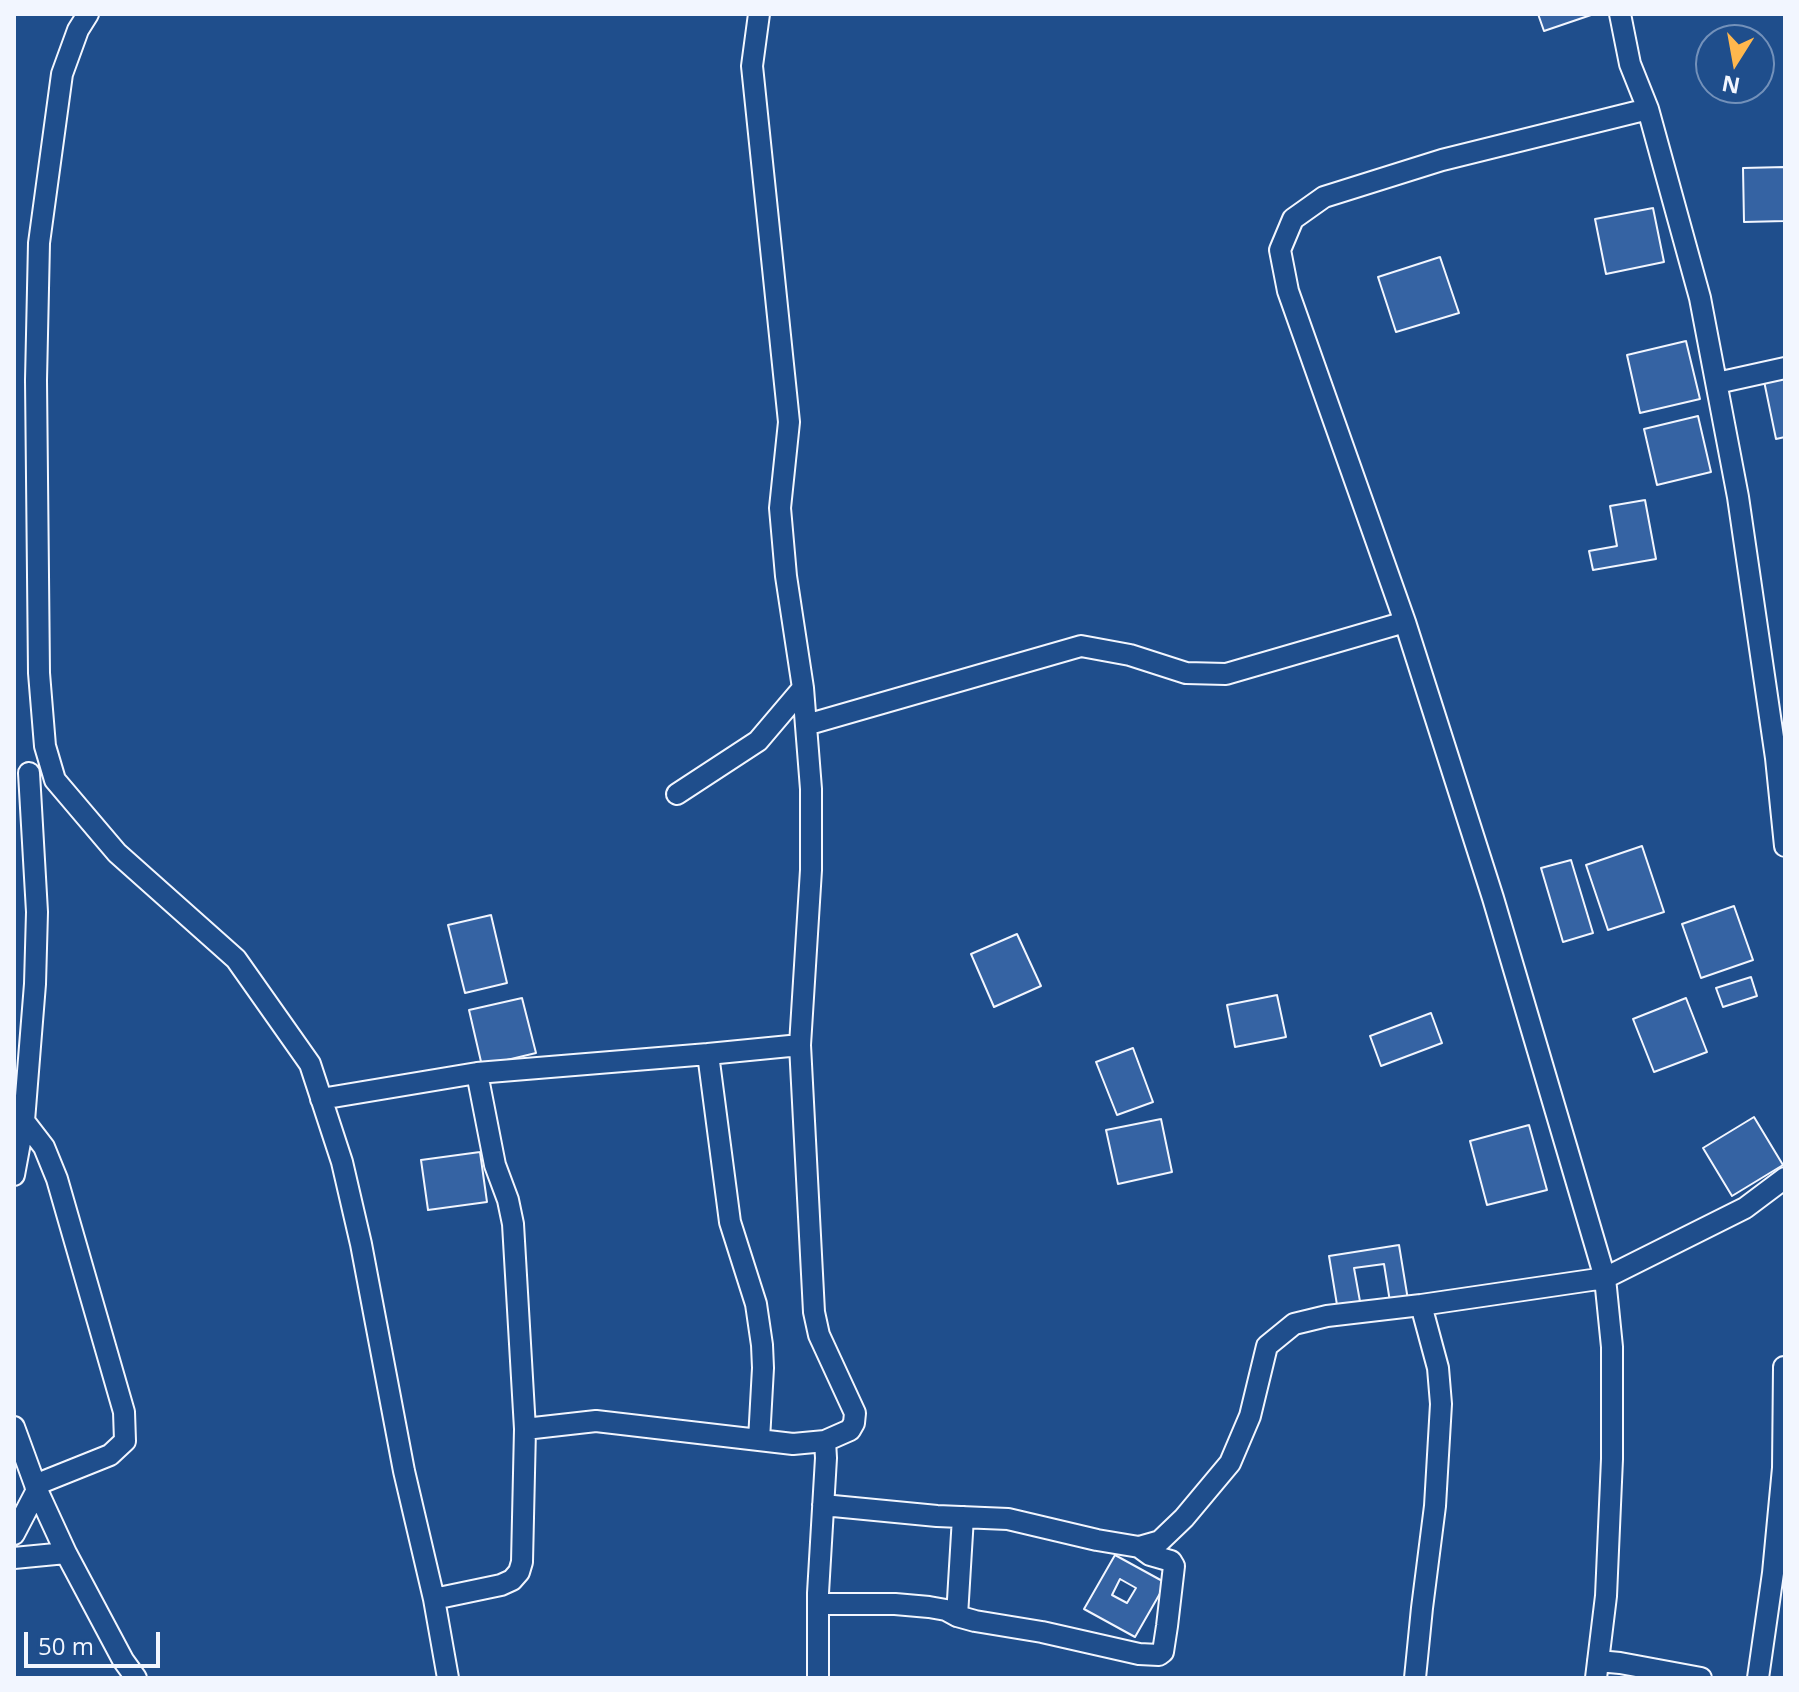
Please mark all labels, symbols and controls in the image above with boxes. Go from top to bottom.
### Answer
north arrow [1695,24,1775,104]
text: N [1719,69,1742,102]
scale bar [28,1616,164,1666]
text: 50 m [38,1629,94,1662]

